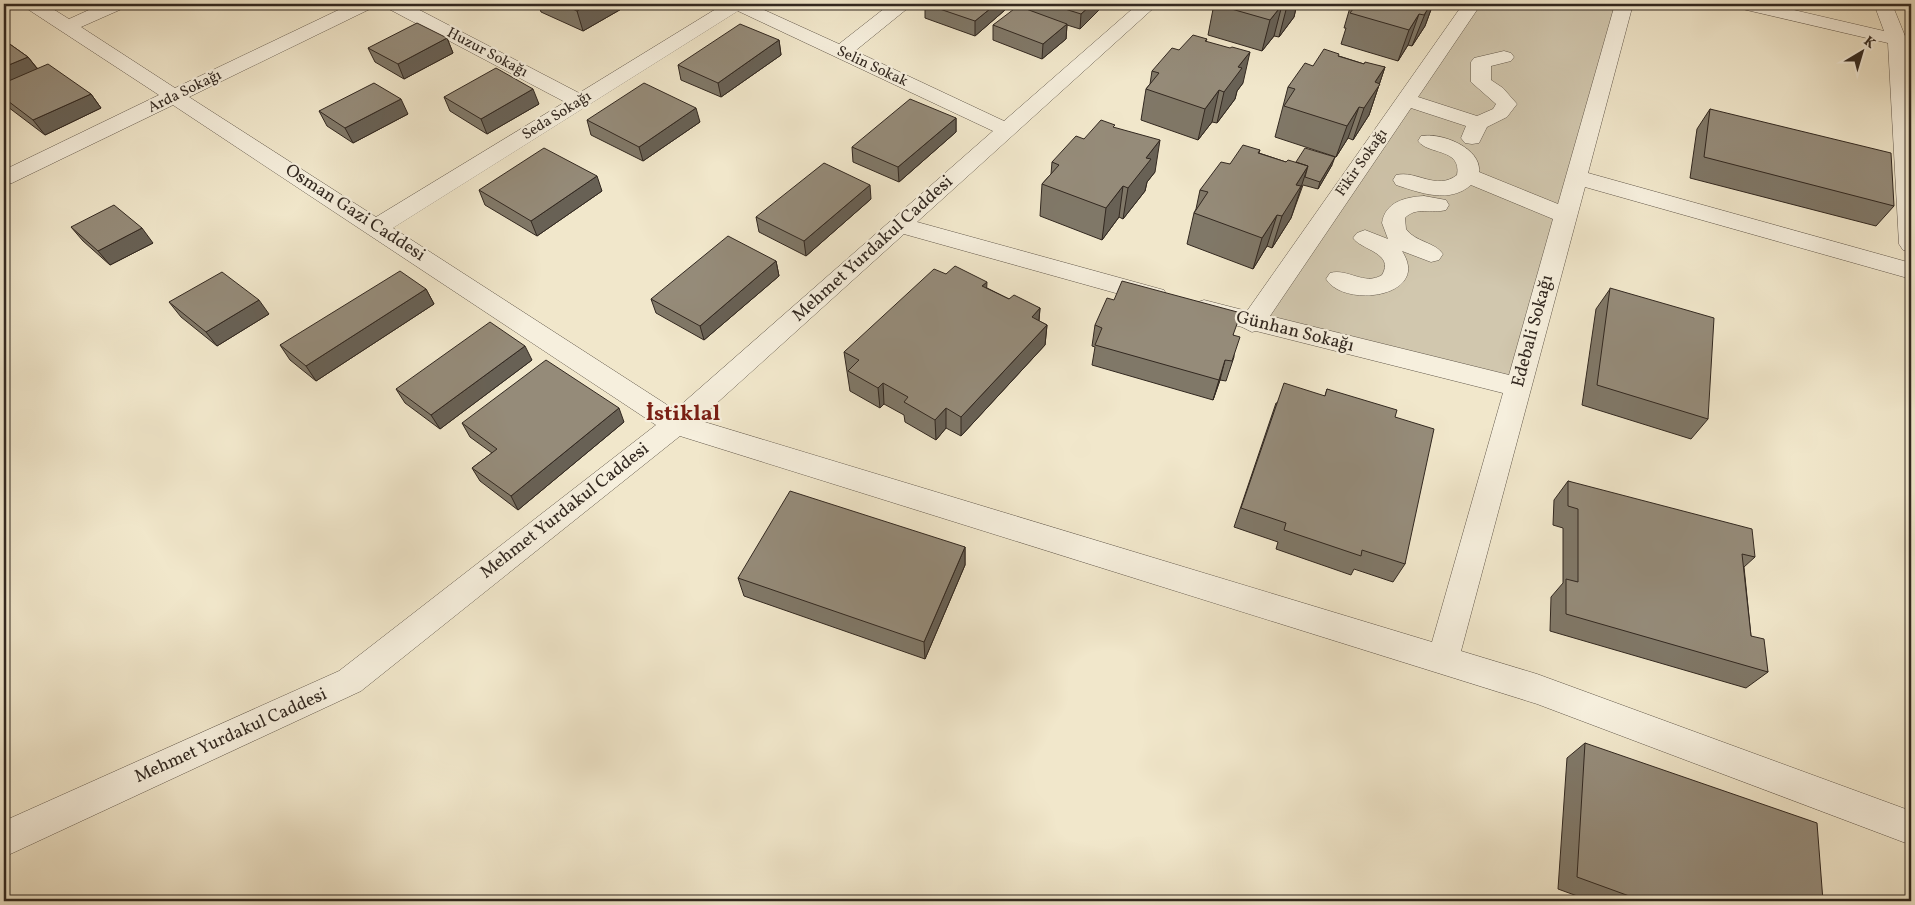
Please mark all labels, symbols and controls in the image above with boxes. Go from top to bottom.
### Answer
street label: Huzur Sokağı [443,23,531,83]
north arrow [1838,28,1888,78]
text: K [1859,32,1879,54]
street label: Selin Sokak [833,41,911,93]
street label: Arda Sokağı [145,65,225,119]
street label: Seda Sokağı [518,86,596,146]
street label: Fikir Sokağı [1331,125,1393,201]
street label: Osman Gazi Caddesi [280,158,430,268]
street label: Mehmet Yurdakul Caddesi [787,170,959,328]
street label: Edebali Sokağı [1506,272,1560,390]
street label: Günhan Sokağı [1233,305,1357,359]
district label: İstiklal [646,399,720,430]
street label: Mehmet Yurdakul Caddesi [475,437,655,585]
street label: Mehmet Yurdakul Caddesi [131,682,331,790]

